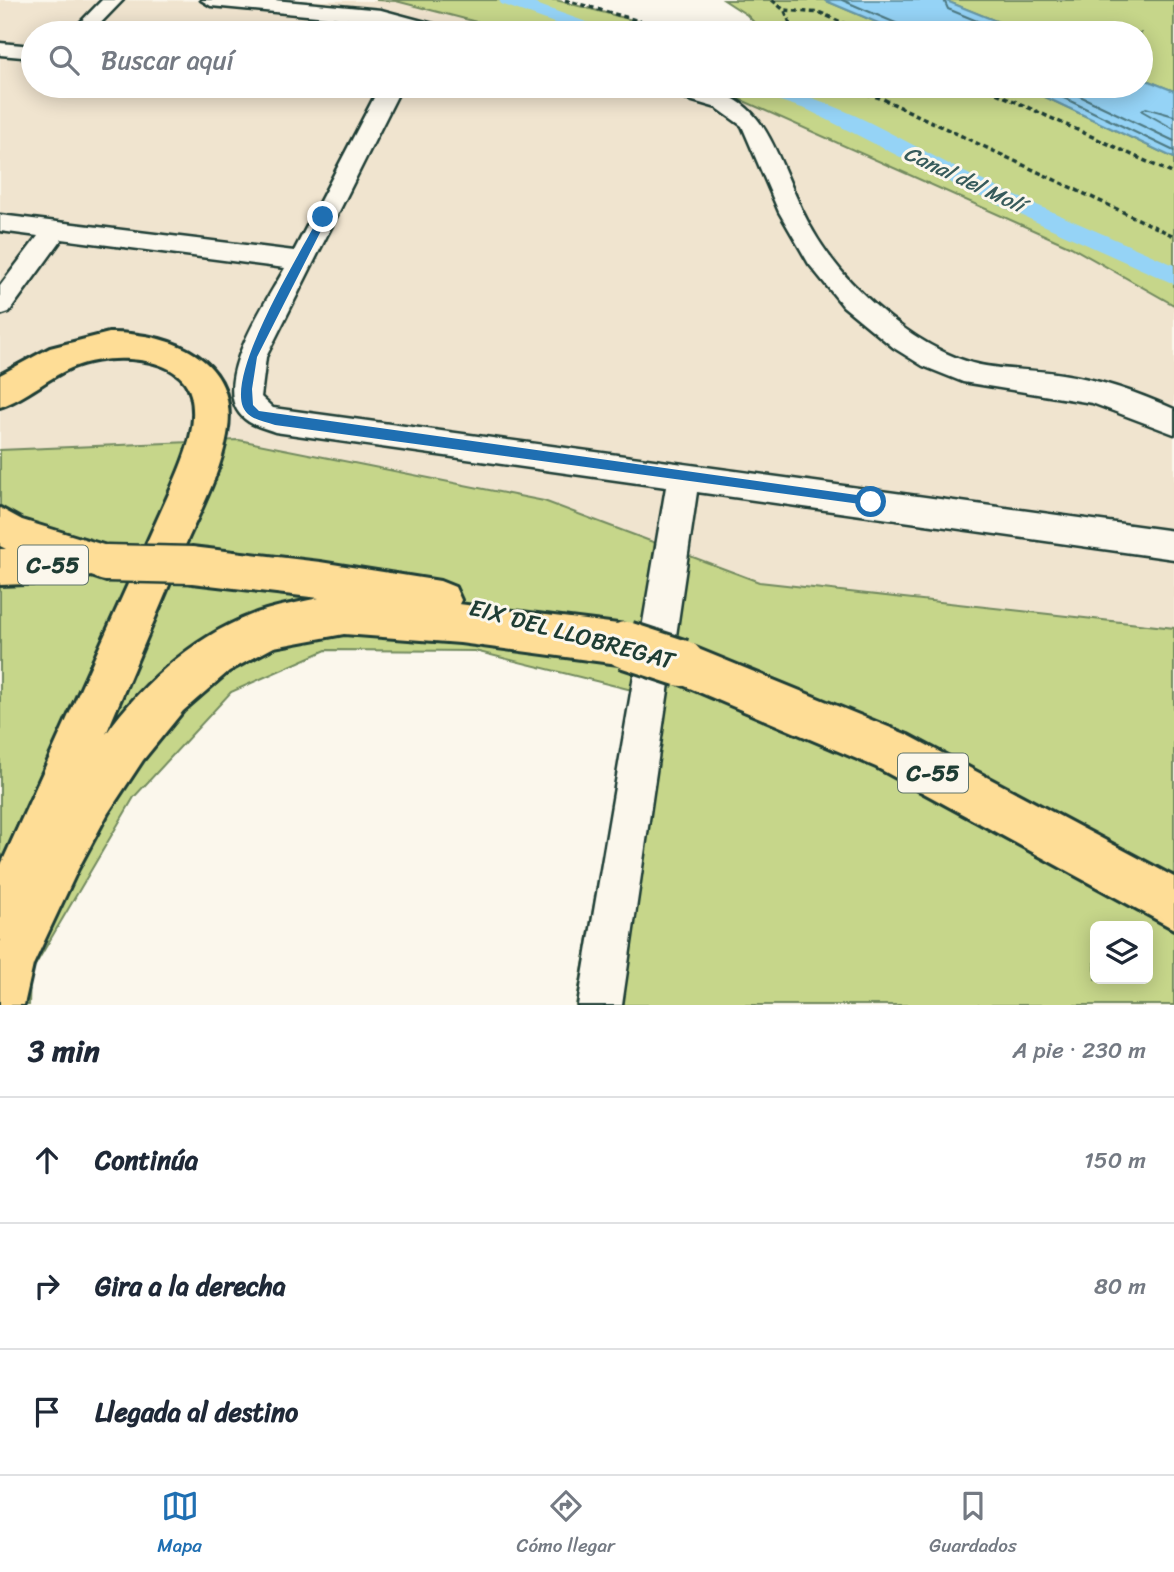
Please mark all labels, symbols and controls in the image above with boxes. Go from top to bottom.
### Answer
search box [21,21,1153,98]
text: Buscar aquí [101,37,234,83]
icon: search [45,41,83,79]
water label: Canal del Molí [897,134,1036,226]
route end [307,201,338,232]
route start [855,486,886,517]
road number: C-55 [18,545,88,584]
street label: EIX DEL LLOBREGAT [465,586,681,682]
road number: C-55 [898,754,968,792]
map controls [1090,921,1153,984]
button: layers [1090,921,1153,984]
text: 3 min [28,1024,100,1078]
text: A pie · 230 m [1012,1030,1146,1071]
text: Continúa [95,1137,198,1183]
text: 150 m [1084,1140,1146,1181]
icon: ahead [28,1141,66,1179]
text: Gira a la derecha [95,1263,286,1309]
text: 80 m [1094,1266,1146,1307]
icon: right [28,1267,66,1305]
text: Llegada al destino [95,1389,298,1435]
icon: arrive [28,1393,66,1431]
tab: Mapa [157,1487,202,1562]
tab: Cómo llegar [517,1487,615,1562]
tab: Guardados [929,1487,1017,1562]

